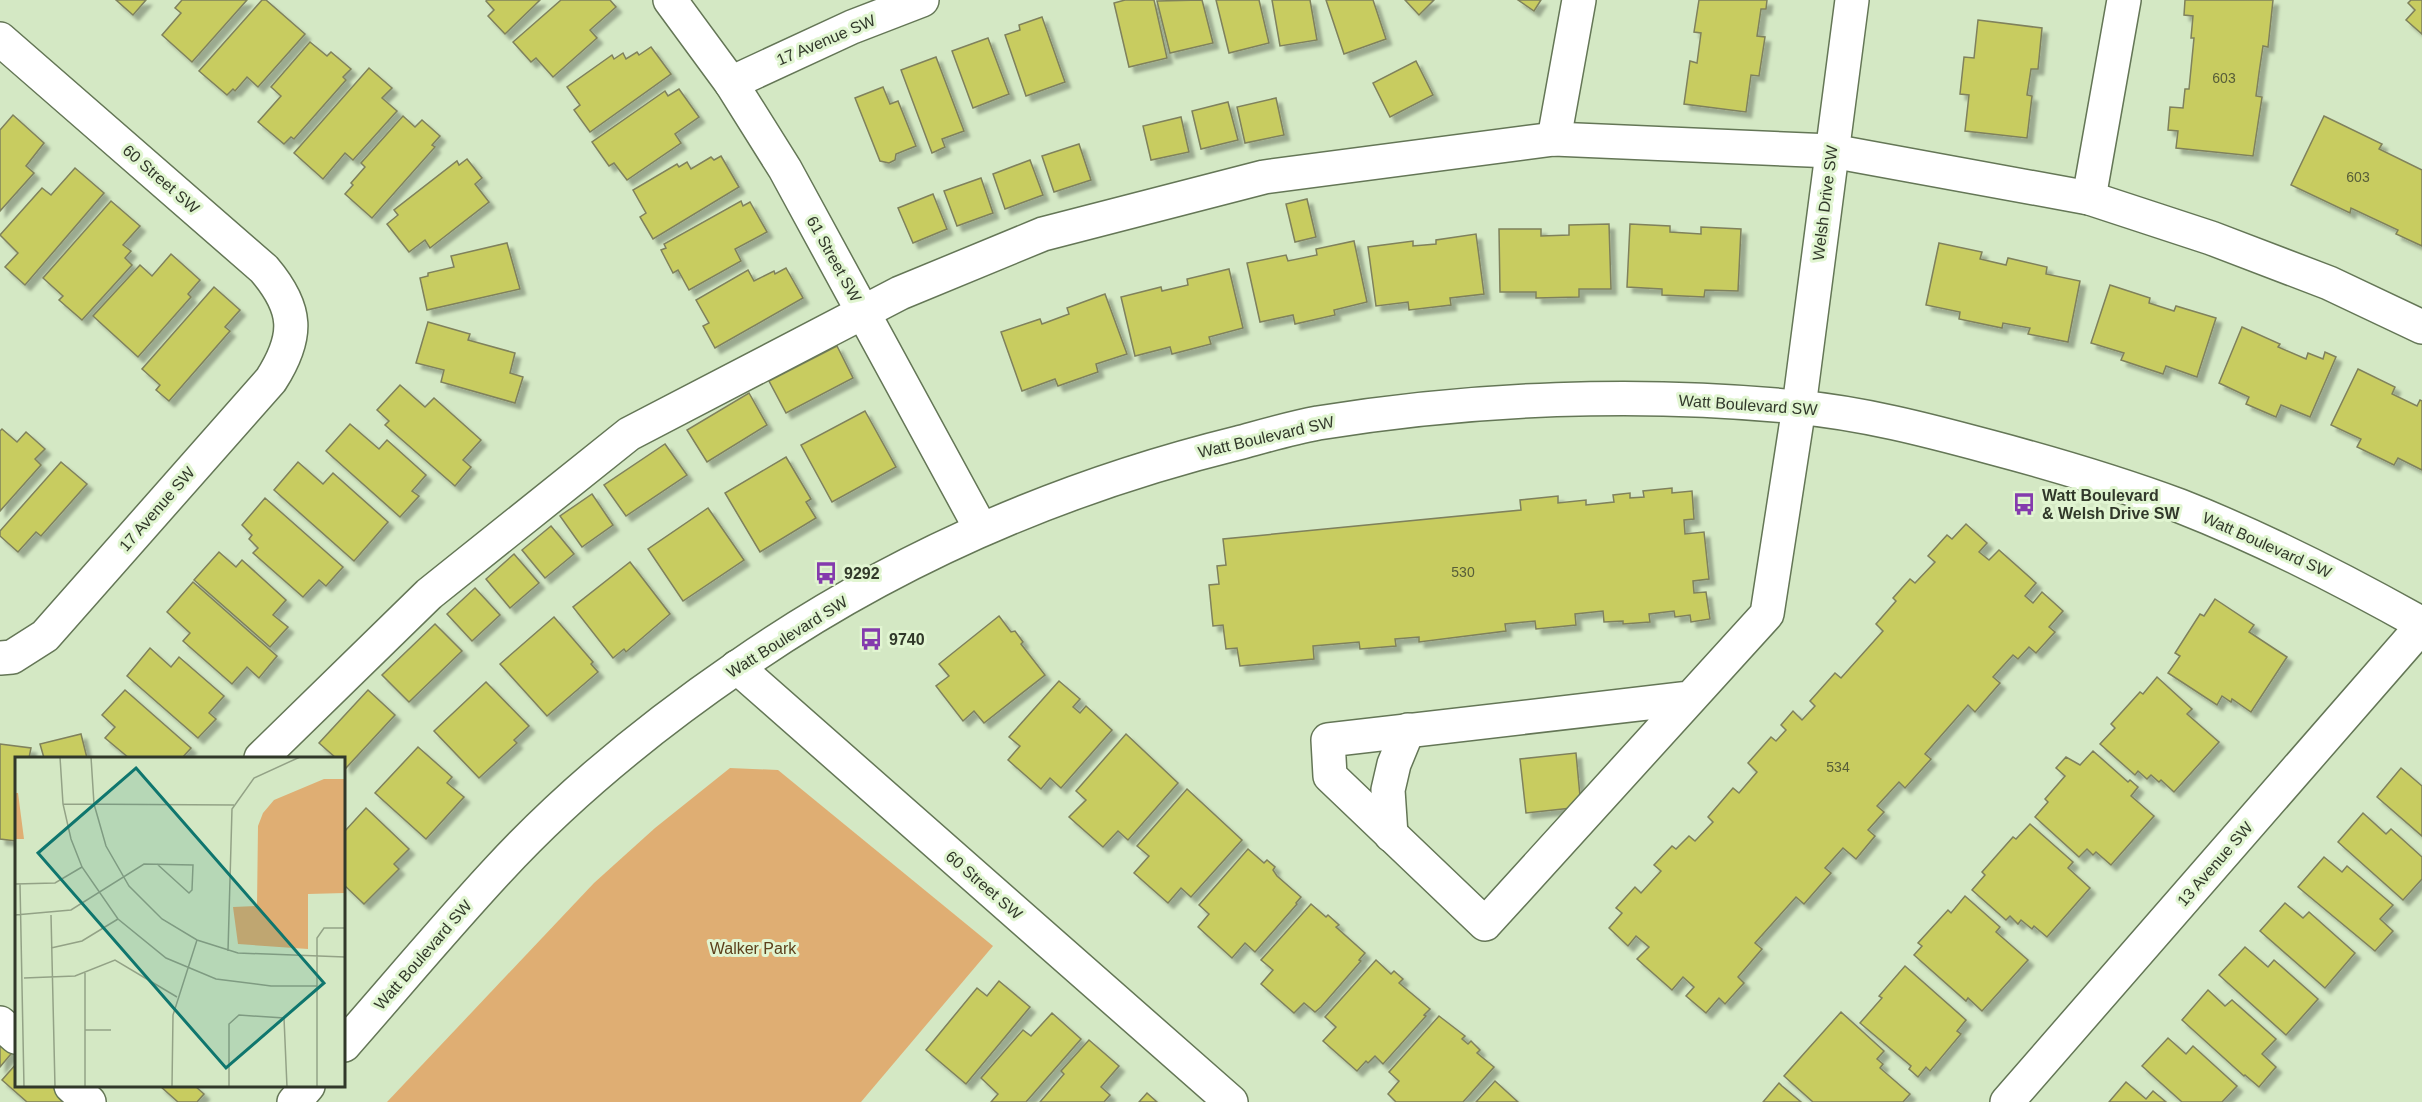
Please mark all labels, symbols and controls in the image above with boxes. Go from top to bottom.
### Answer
street label: 17 Avenue SW [774,11,879,68]
house number: 603 [2212,70,2236,86]
street label: 60 Street SW [120,141,203,217]
street label: Welsh Drive SW [1809,143,1841,262]
house number: 603 [2346,169,2370,185]
street label: 61 Street SW [803,213,865,306]
street label: Watt Boulevard SW [1678,392,1819,418]
street label: Watt Boulevard SW [1196,413,1337,461]
street label: 17 Avenue SW [116,463,199,554]
place label: Watt Boulevard & Welsh Drive SW [2042,487,2180,522]
bus stop icon: Watt Boulevard & Welsh Drive SW [2011,491,2037,517]
street label: Watt Boulevard SW [2200,509,2335,581]
bus stop icon: 9292 [813,560,839,586]
house number: 530 [1451,564,1475,580]
place label: 9292 [844,565,880,582]
street label: Watt Boulevard SW [724,592,851,681]
bus stop icon: 9740 [858,626,884,652]
place label: 9740 [889,631,925,648]
inset map [15,757,345,1087]
house number: 534 [1826,759,1850,775]
street label: 13 Avenue SW [2174,818,2257,909]
street label: 60 Street SW [943,847,1026,923]
street label: Watt Boulevard SW [371,896,476,1013]
park label: Walker Park [710,940,797,957]

